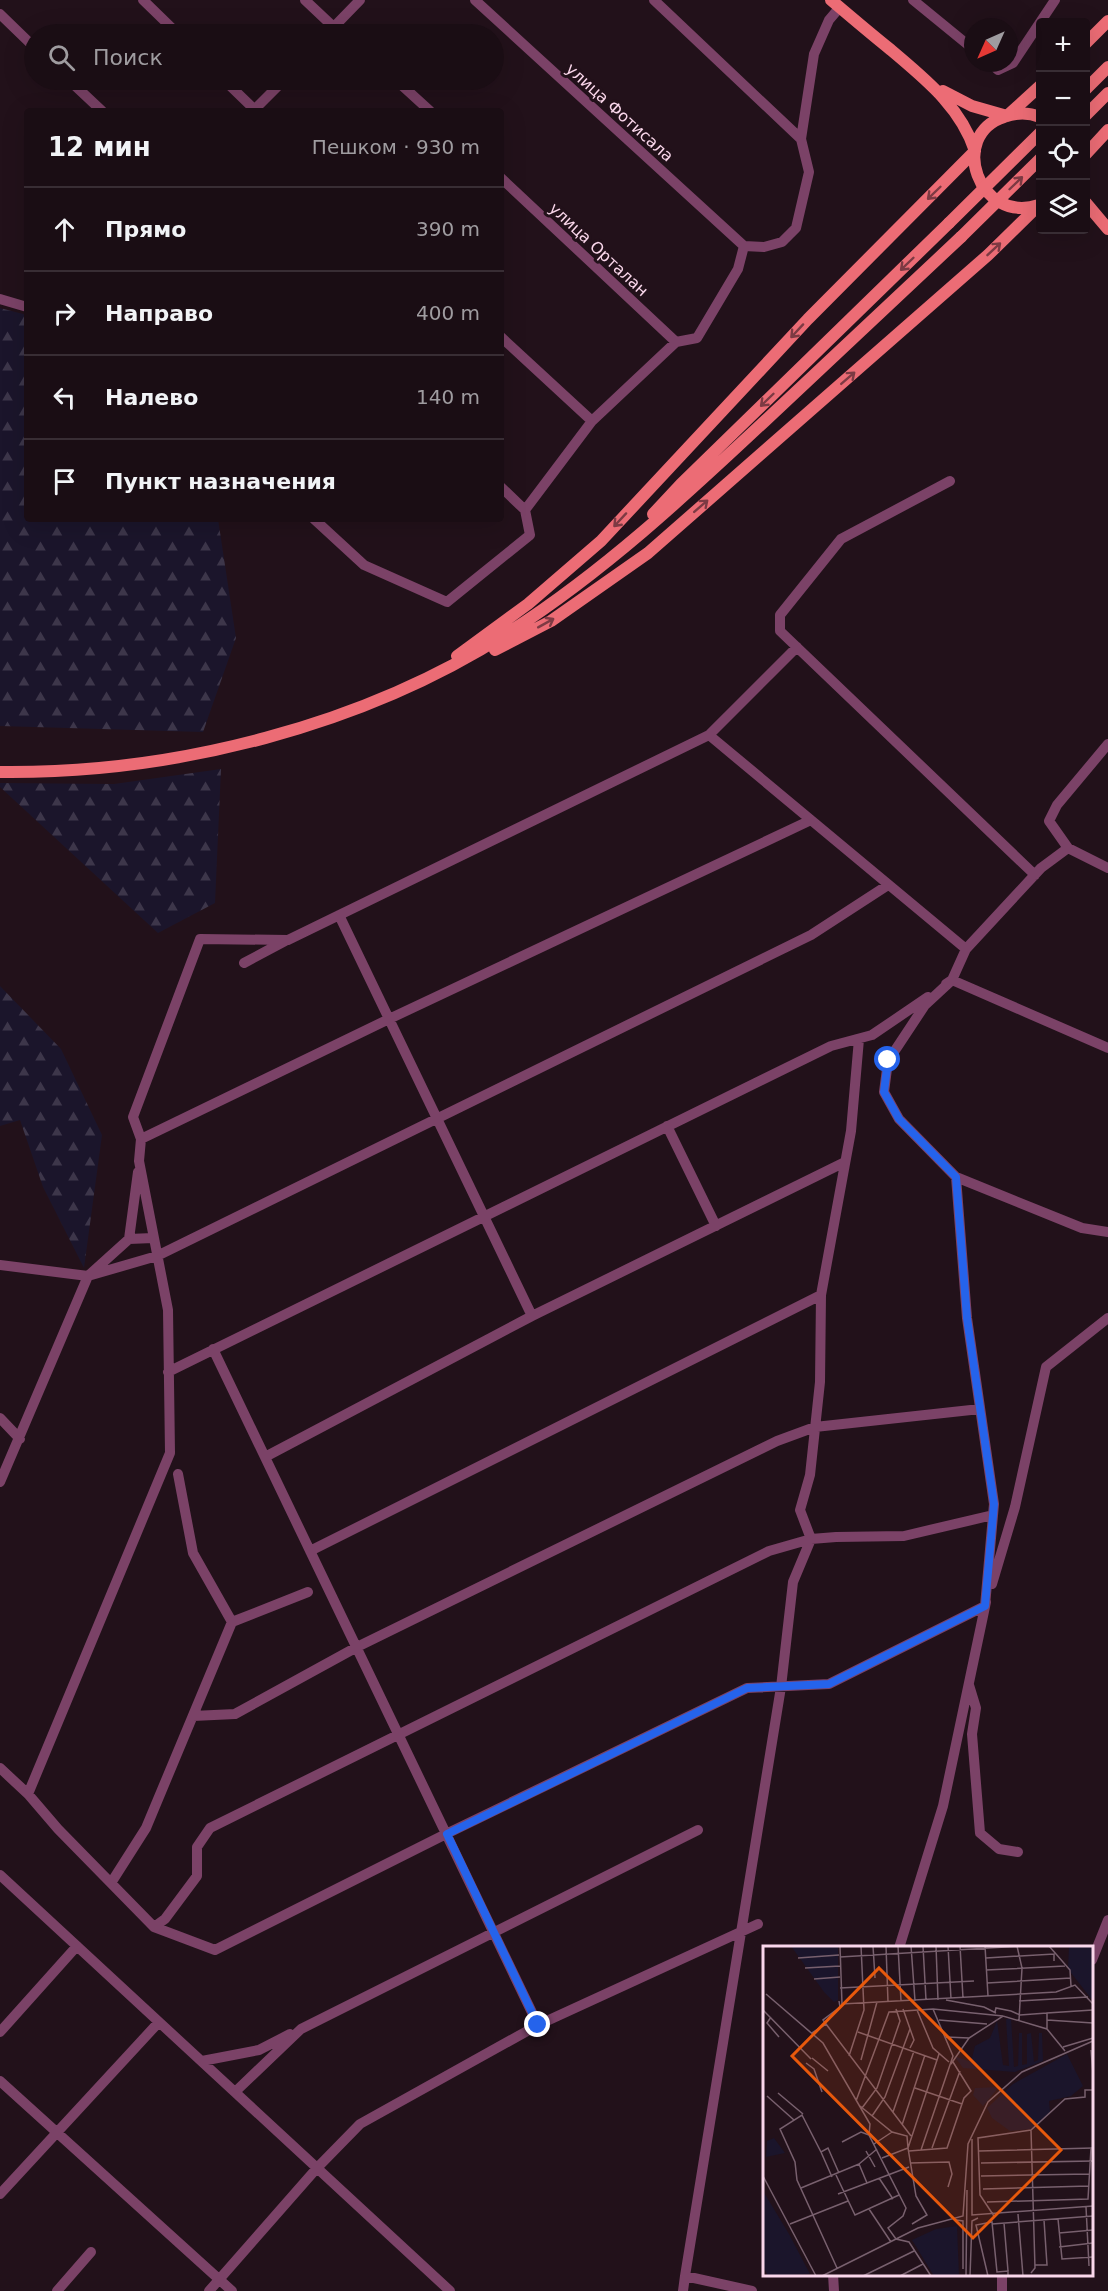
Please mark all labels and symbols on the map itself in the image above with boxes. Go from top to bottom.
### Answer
north arrow [964,18,1018,72]
street label: улица Фотисала [562,59,677,166]
one-way arrow [1008,176,1023,191]
one-way arrow [927,186,942,200]
street label: улица Орталан [545,199,652,300]
one-way arrow [987,242,1002,256]
one-way arrow [899,256,914,271]
one-way arrow [790,324,804,339]
one-way arrow [840,371,855,385]
one-way arrow [760,392,775,407]
one-way arrow [693,499,708,513]
one-way arrow [613,512,628,527]
one-way arrow [536,617,554,628]
route start [874,1046,900,1072]
inset map [763,1946,1093,2276]
route end [524,2011,550,2037]

